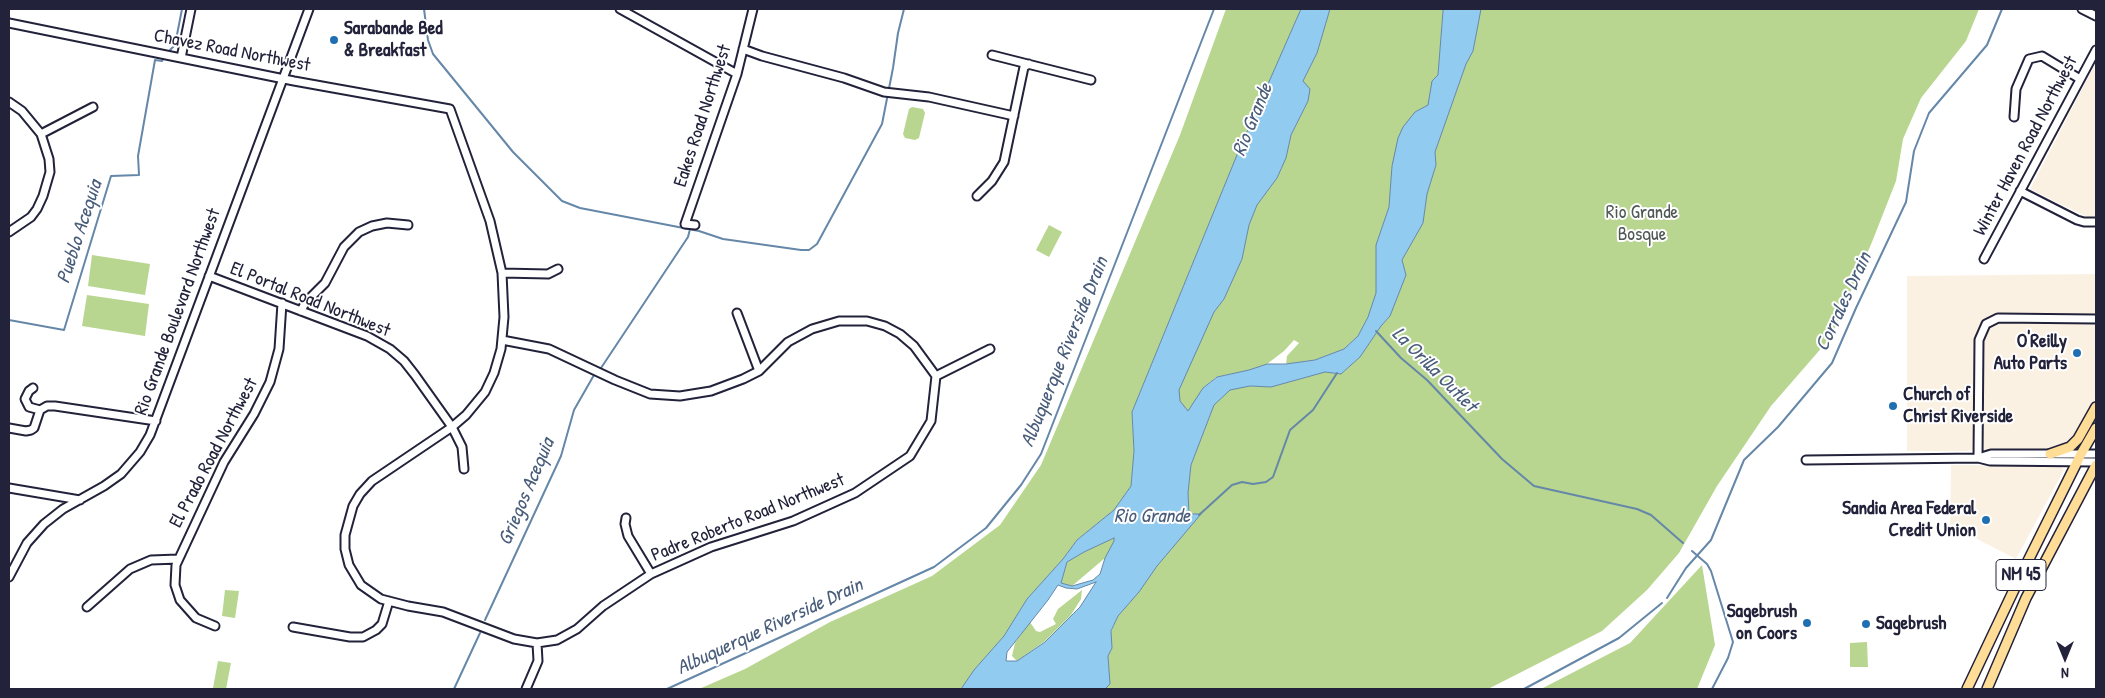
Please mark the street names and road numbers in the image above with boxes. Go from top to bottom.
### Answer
street label: Chavez Road Northwest [152,25,312,77]
street label: Eakes Road Northwest [669,42,737,190]
street label: Winter Haven Road Northwest [1969,52,2083,240]
street label: Rio Grande Boulevard Northwest [130,206,226,418]
street label: El Portal Road Northwest [227,257,393,343]
street label: El Prado Road Northwest [165,374,263,532]
street label: Padre Roberto Road Northwest [648,469,848,567]
road number: NM 45 [1996,560,2046,590]

